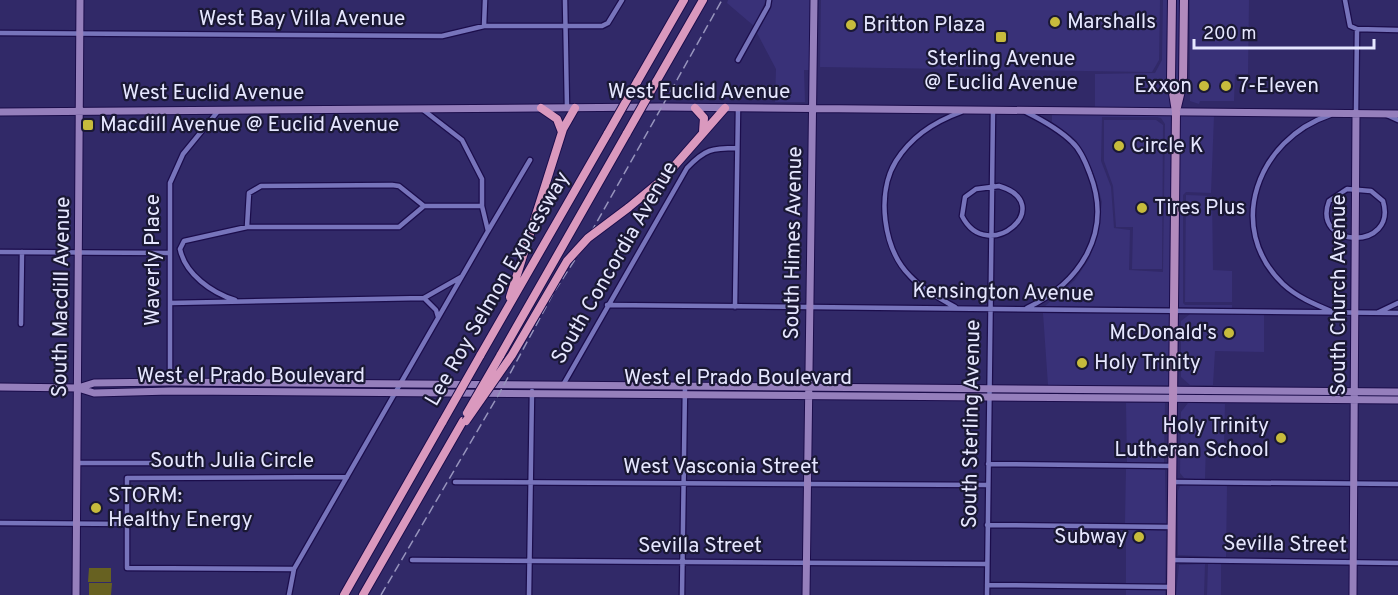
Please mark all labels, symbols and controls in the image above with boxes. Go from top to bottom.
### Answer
street label: West Bay Villa Avenue [199,6,405,33]
place label: Marshalls [1067,9,1156,36]
place label: Britton Plaza [863,12,985,39]
scale bar [1194,12,1374,50]
marker: Marshalls [1048,15,1062,29]
marker: Britton Plaza [844,18,858,32]
text: 200 m [1203,23,1256,46]
marker: Sterling Avenue @ Euclid Avenue [994,30,1008,44]
place label: Sterling Avenue @ Euclid Avenue [924,46,1078,97]
place label: Exxon [1134,73,1192,100]
place label: 7-Eleven [1238,73,1319,100]
street label: West Euclid Avenue [608,79,790,106]
marker: Exxon [1197,79,1211,93]
marker: 7-Eleven [1219,79,1233,93]
street label: West Euclid Avenue [122,80,304,107]
place label: Macdill Avenue @ Euclid Avenue [100,112,399,139]
marker: Macdill Avenue @ Euclid Avenue [81,118,95,132]
place label: Circle K [1131,133,1204,160]
marker: Circle K [1112,139,1126,153]
street label: South Himes Avenue [779,146,809,340]
street label: South Concordia Avenue [546,157,684,369]
street label: Lee Roy Selmon Expressway [420,167,576,411]
street label: Waverly Place [140,194,167,326]
street label: South Church Avenue [1326,194,1353,396]
place label: Tires Plus [1154,195,1246,222]
street label: South Macdill Avenue [47,196,77,398]
marker: Tires Plus [1135,201,1149,215]
street label: Kensington Avenue [912,278,1094,308]
street label: South Sterling Avenue [957,319,987,529]
place label: McDonald's [1109,320,1217,347]
marker: McDonald's [1222,326,1236,340]
place label: Holy Trinity [1094,350,1201,377]
marker: Holy Trinity [1075,356,1089,370]
street label: West el Prado Boulevard [137,363,365,390]
street label: West el Prado Boulevard [624,365,852,392]
place label: Holy Trinity Lutheran School [1114,413,1269,464]
marker: Holy Trinity Lutheran School [1274,431,1288,445]
street label: South Julia Circle [150,448,314,475]
street label: West Vasconia Street [623,454,819,481]
place label: STORM: Healthy Energy [108,483,253,534]
marker: STORM: Healthy Energy [89,501,103,515]
place label: Subway [1054,524,1127,551]
marker: Subway [1132,530,1146,544]
street label: Sevilla Street [1223,530,1347,560]
street label: Sevilla Street [638,533,762,560]

